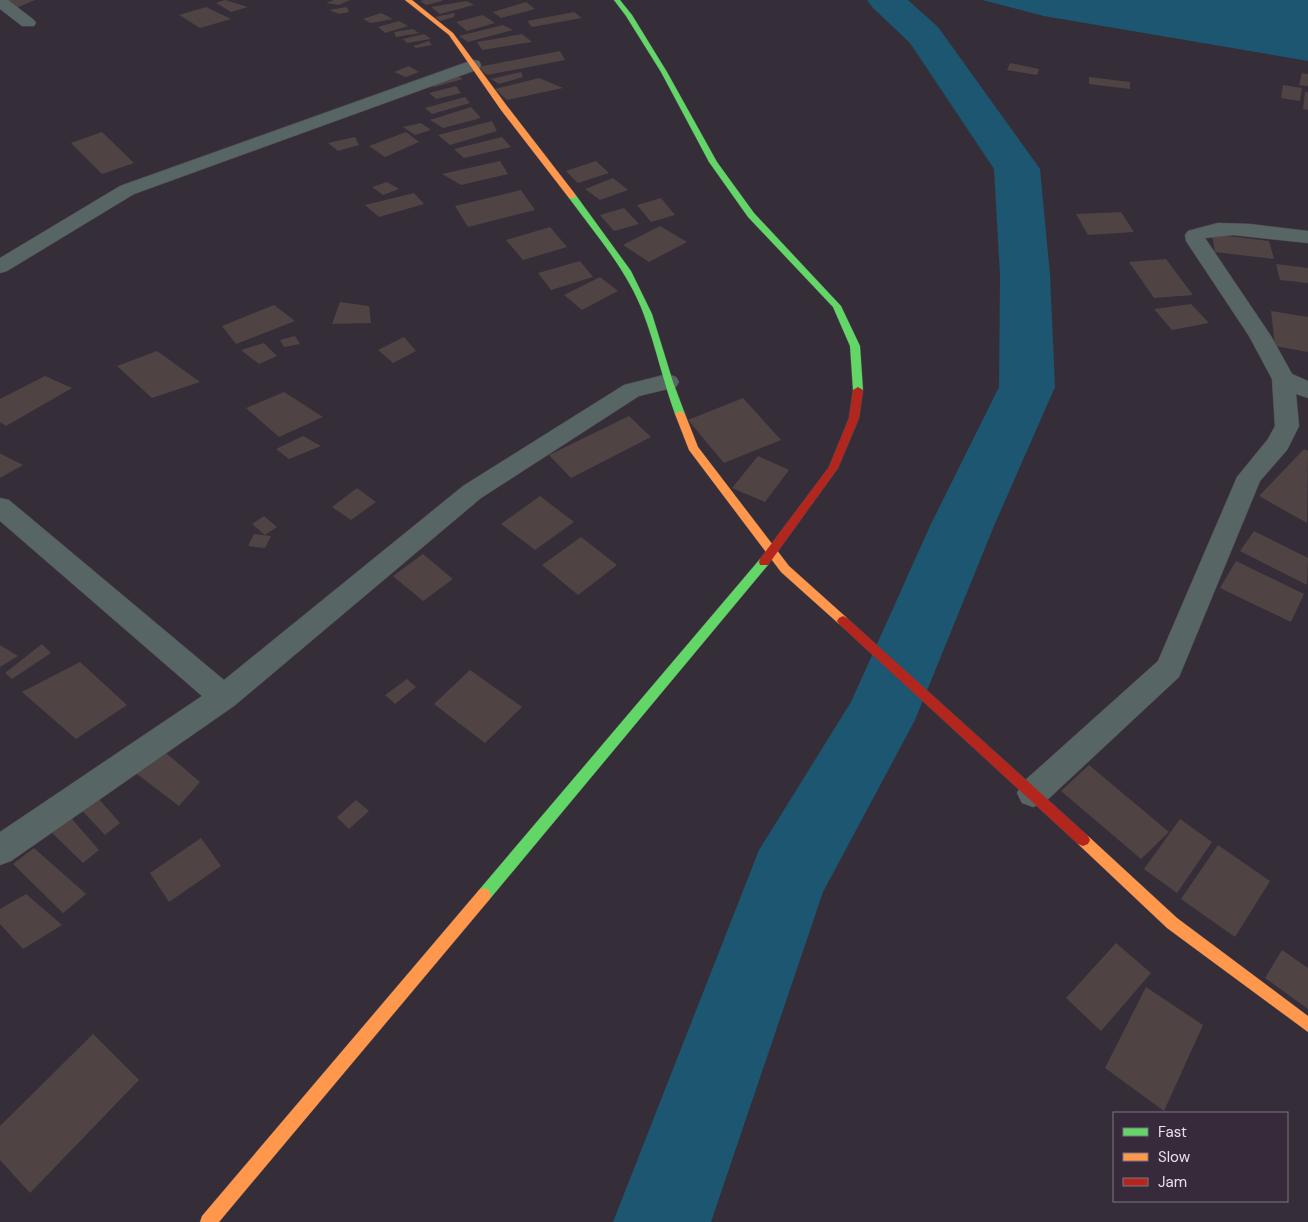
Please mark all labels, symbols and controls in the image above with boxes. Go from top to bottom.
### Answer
legend [1113,1112,1288,1202]
text: Fast [1158,1122,1187,1142]
text: Slow [1158,1147,1191,1167]
text: Jam [1158,1172,1187,1192]

